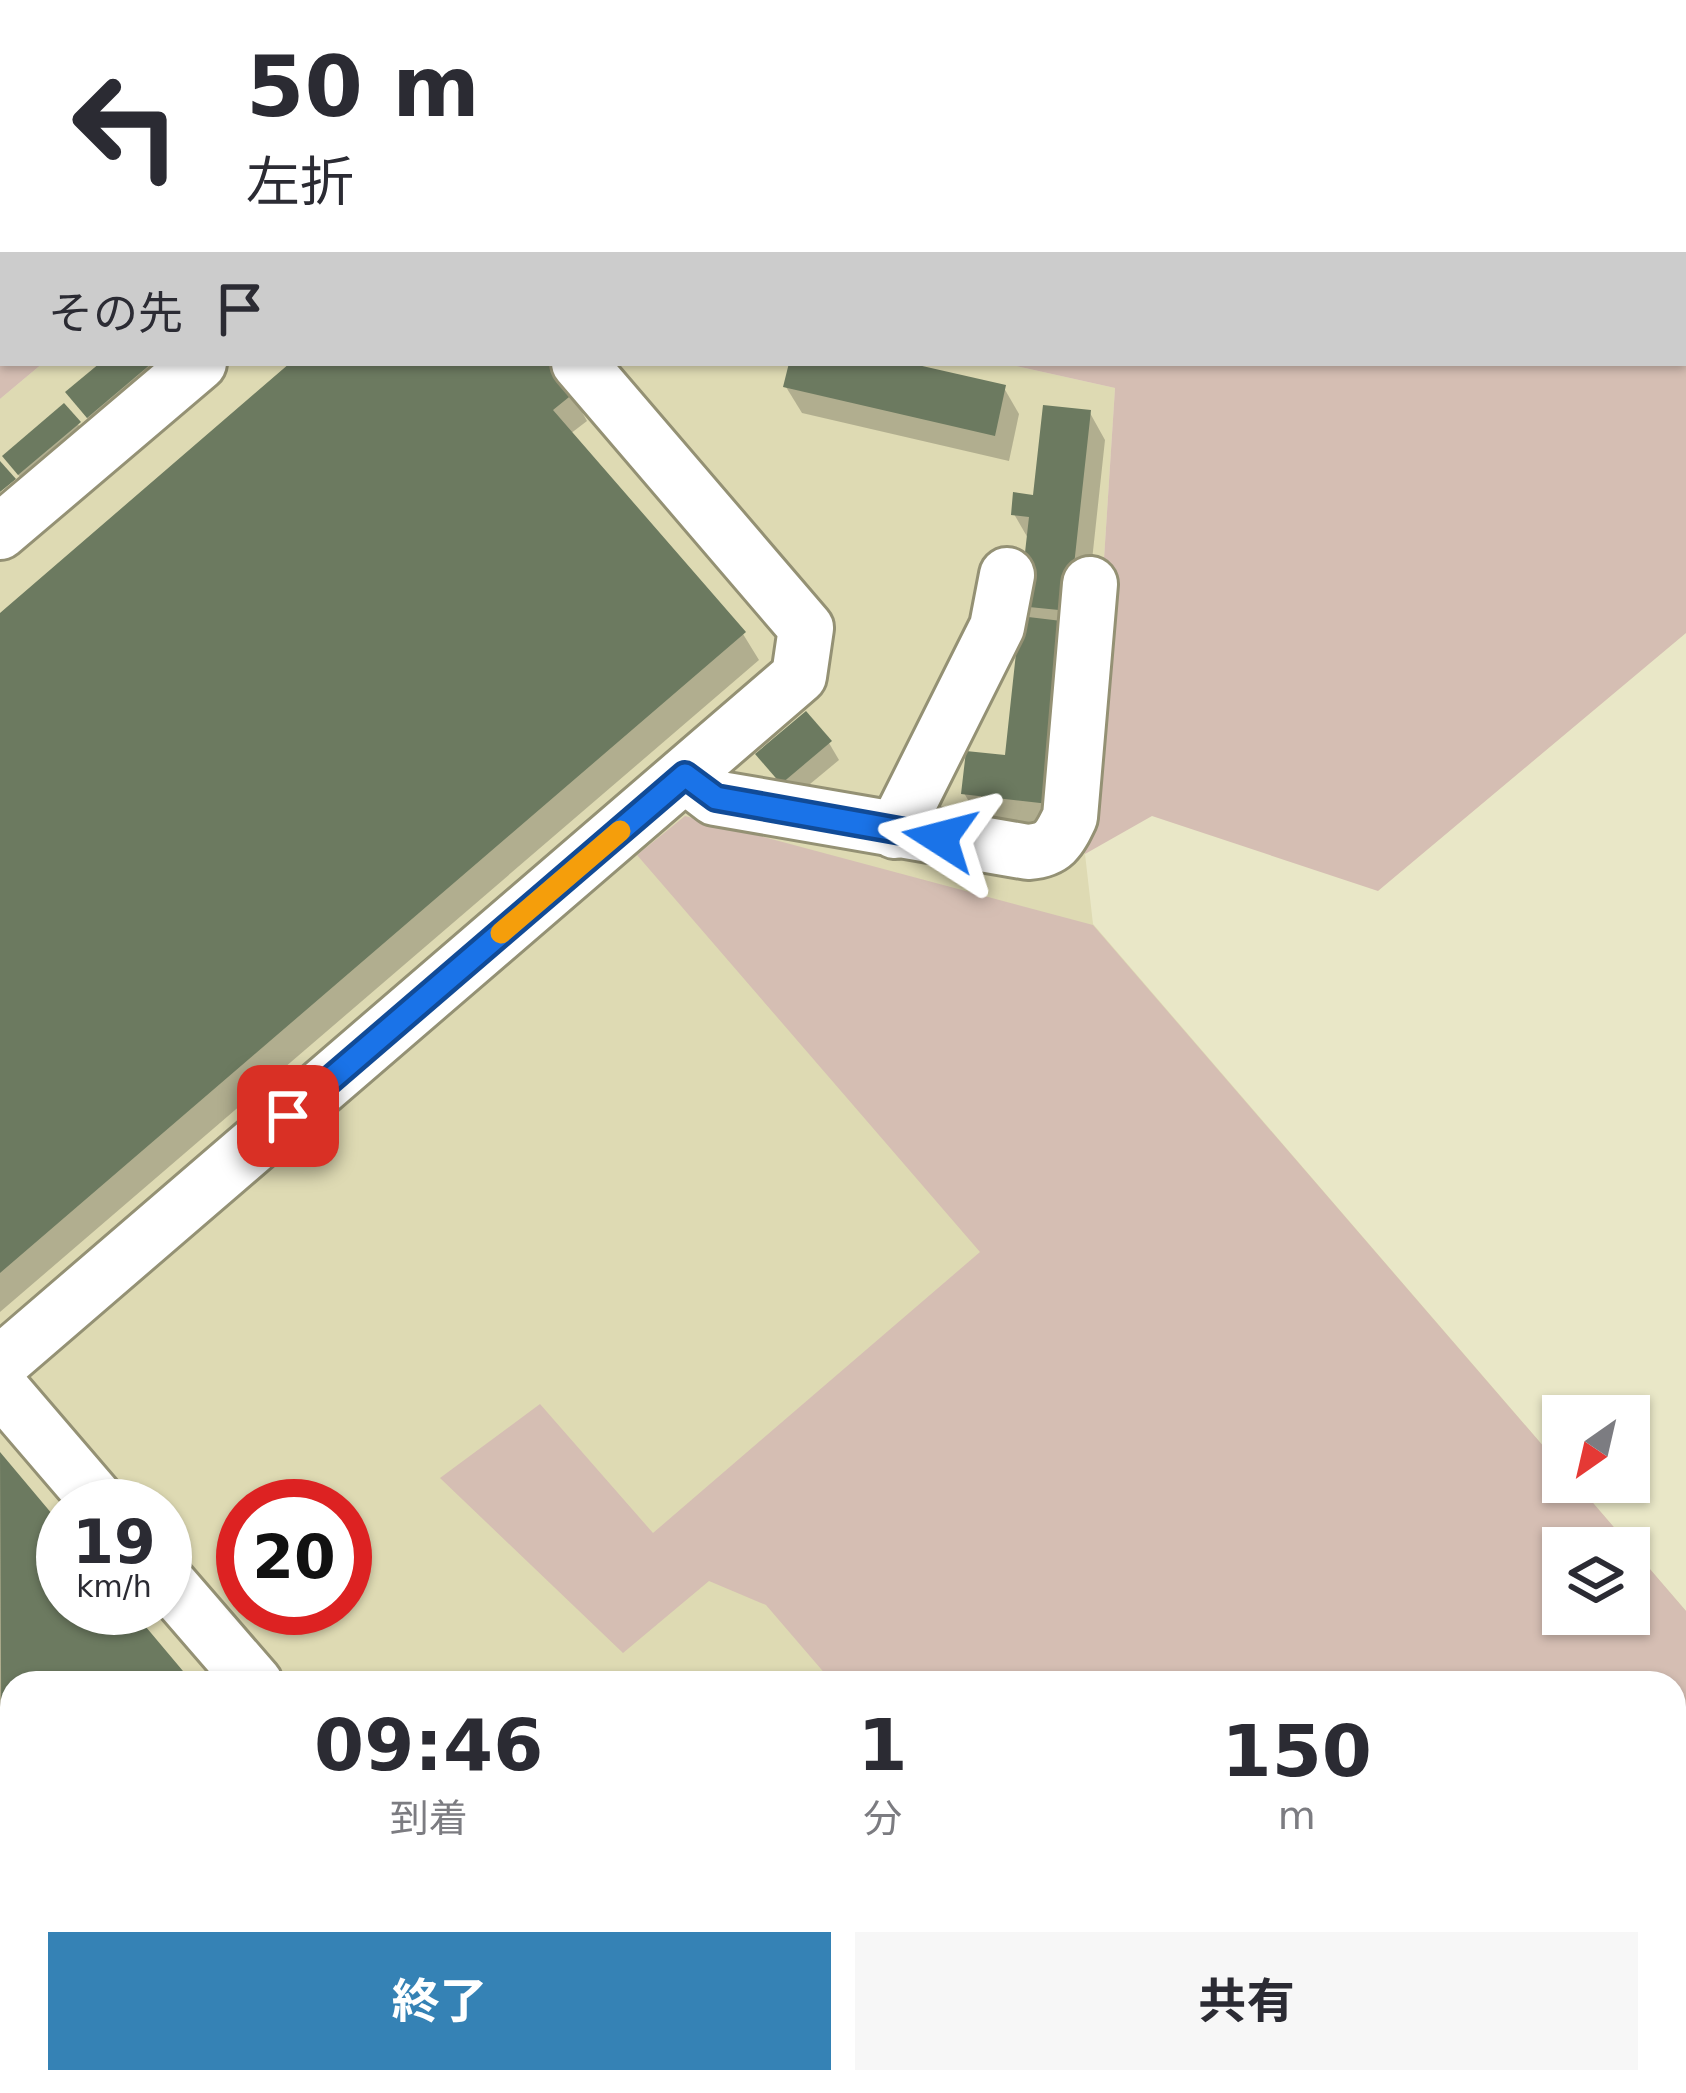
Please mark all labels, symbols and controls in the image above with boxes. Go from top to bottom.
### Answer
text: 50 m [246,38,480,136]
icon: left [48,48,204,204]
text: 左折 [246,151,354,214]
icon: arrive [207,276,273,342]
text: その先 [48,287,183,340]
position arrow [877,775,1003,901]
pin [237,1065,339,1167]
icon: arrive [255,1083,321,1149]
north arrow [1542,1395,1650,1503]
map controls [1542,1395,1650,1635]
speed limit sign: 20 [216,1479,372,1635]
text: 19 [72,1507,156,1577]
button: layers [1542,1527,1650,1635]
text: km/h [76,1569,152,1604]
text: 09:46 [314,1703,543,1787]
text: 1 [857,1703,907,1787]
text: 150 [1222,1709,1372,1793]
text: m [1278,1793,1316,1838]
text: 到着 [390,1796,468,1841]
text: 分 [863,1796,902,1841]
button: 終了 [48,1932,831,2070]
button: 共有 [855,1932,1638,2070]

